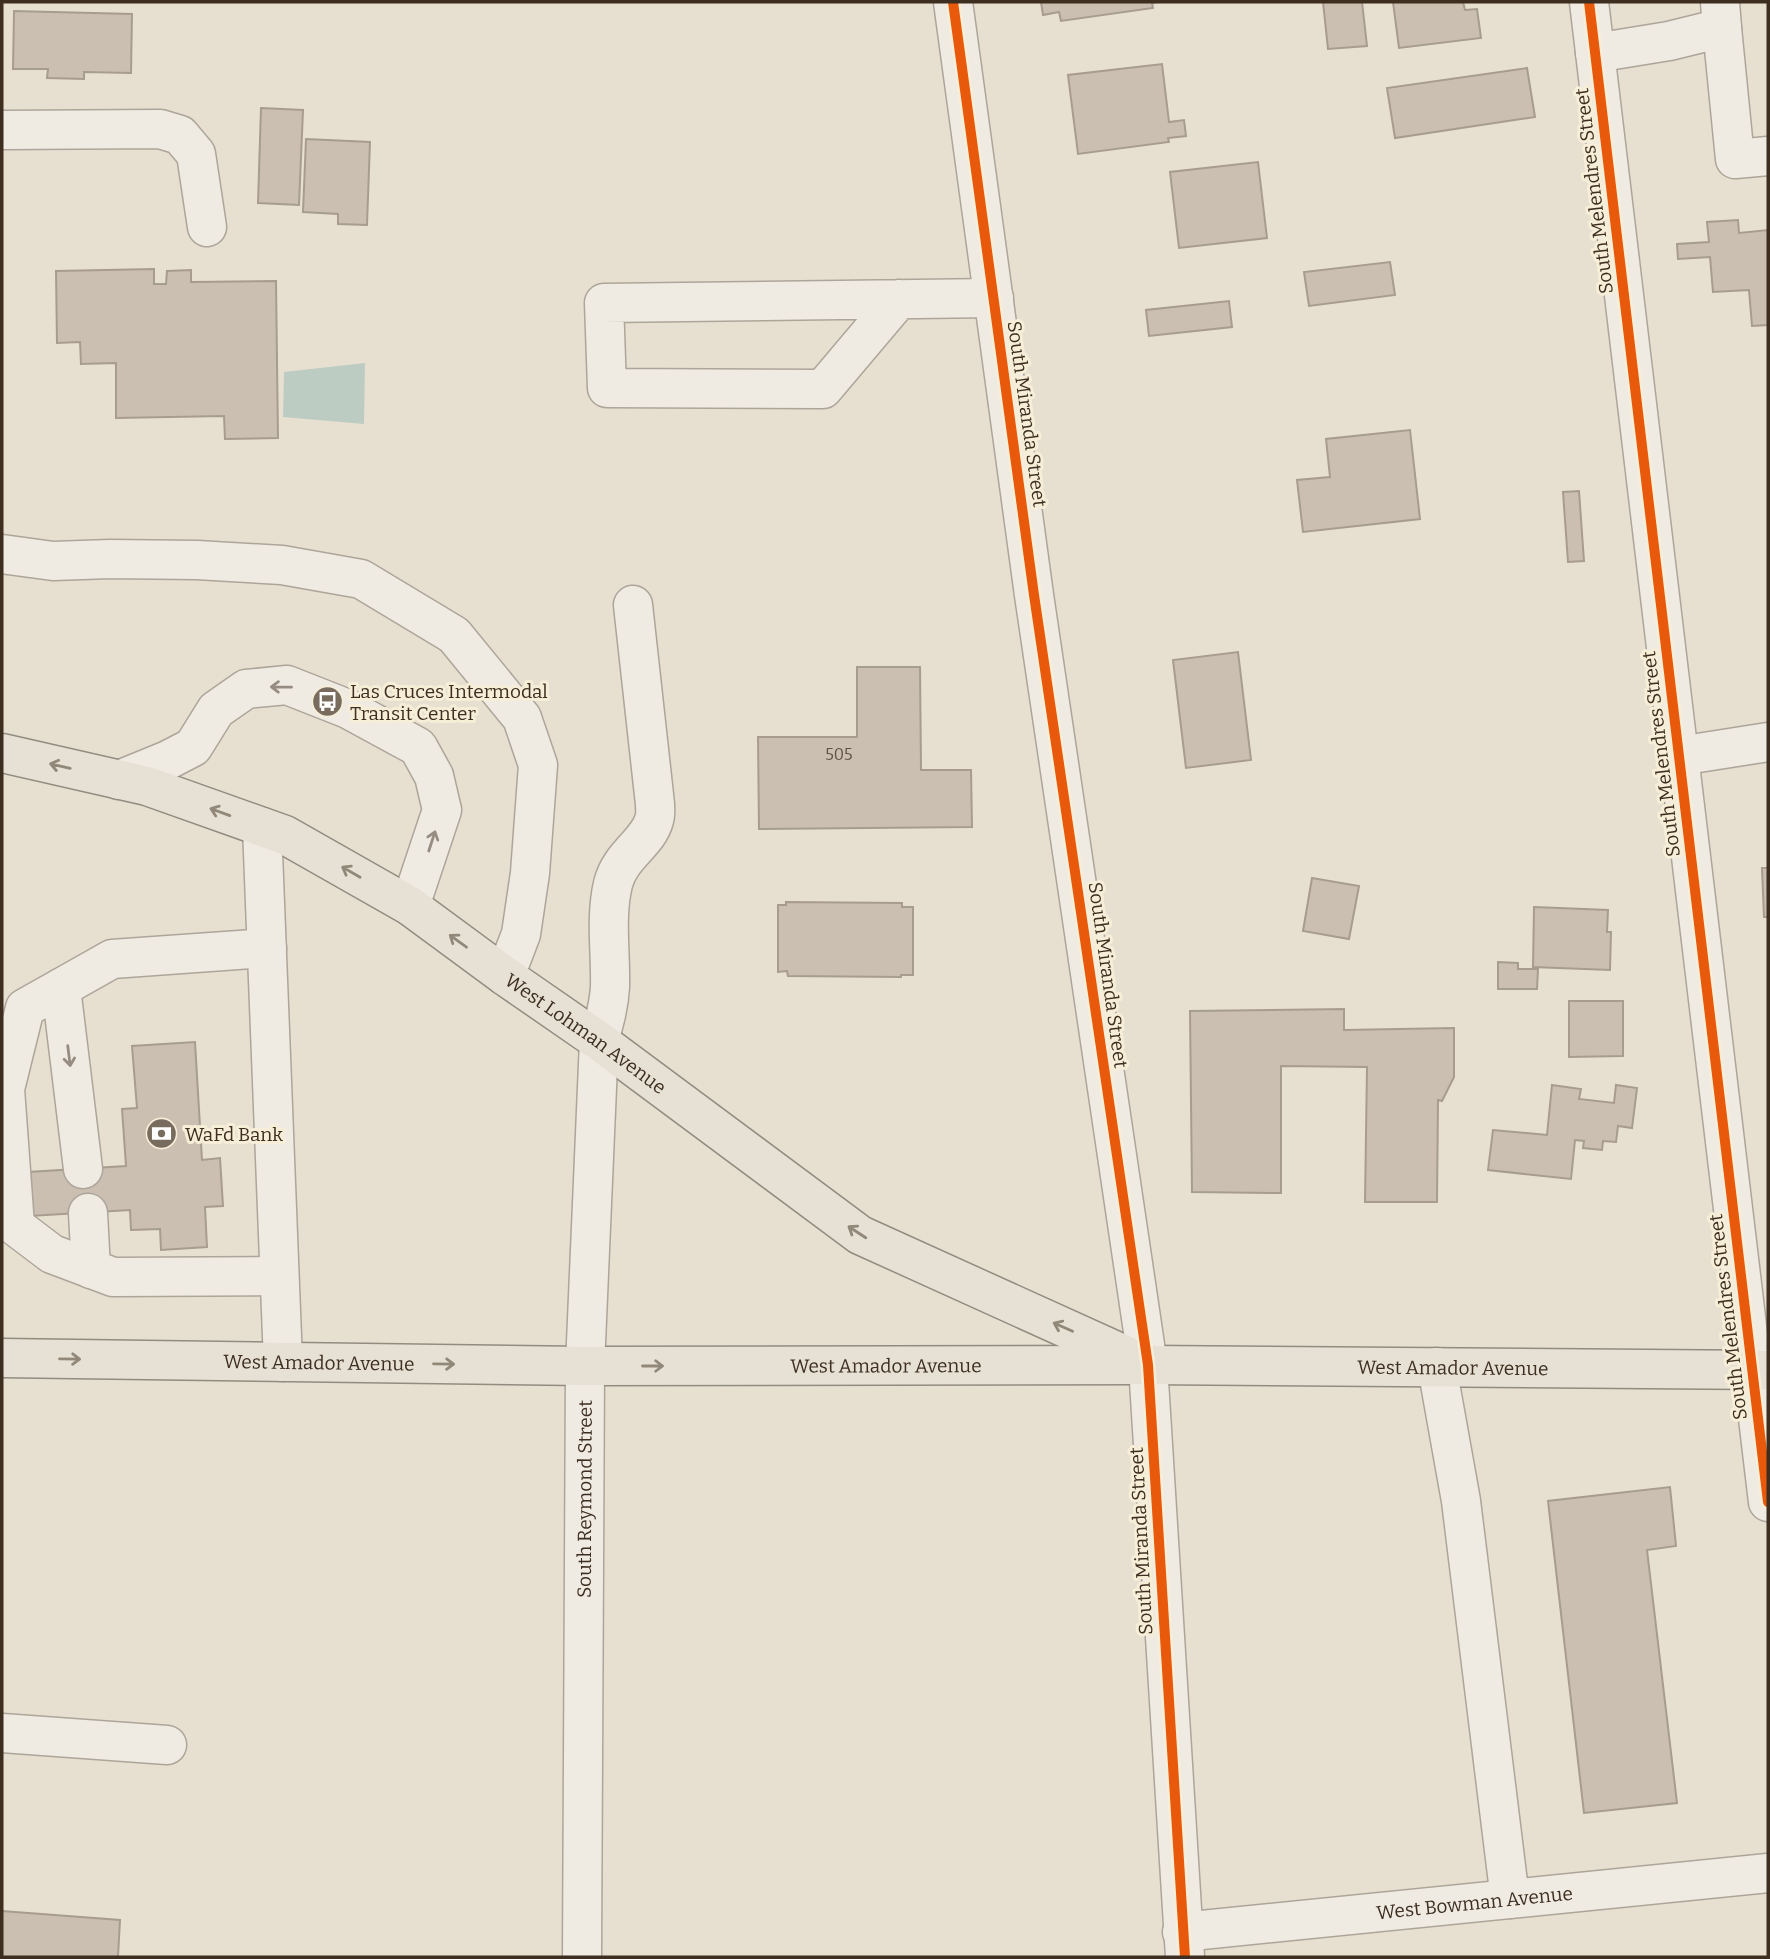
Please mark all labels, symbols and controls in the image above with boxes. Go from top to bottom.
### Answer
street label: South Melendres Street [1570,87,1618,295]
street label: South Miranda Street [1003,319,1051,509]
street label: South Melendres Street [1637,650,1685,858]
one-way arrow [270,680,293,694]
place label: Las Cruces Intermodal Transit Center [350,680,548,725]
bus stop icon: Las Cruces Intermodal Transit Center [310,685,344,719]
house number: 505 [825,745,853,764]
one-way arrow [49,759,72,773]
one-way arrow [210,805,232,817]
one-way arrow [426,830,439,852]
one-way arrow [341,865,362,878]
street label: South Miranda Street [1084,880,1132,1070]
one-way arrow [449,934,468,948]
street label: West Lohman Avenue [501,968,671,1099]
one-way arrow [63,1044,76,1067]
bank icon: WaFd Bank [145,1117,179,1151]
place label: WaFd Bank [185,1123,283,1146]
street label: South Melendres Street [1704,1213,1752,1421]
one-way arrow [848,1224,867,1239]
one-way arrow [1053,1320,1074,1333]
street label: West Amador Avenue [223,1350,415,1375]
one-way arrow [58,1352,81,1366]
street label: West Amador Avenue [790,1354,982,1377]
street label: West Amador Avenue [1357,1355,1549,1380]
one-way arrow [433,1358,456,1371]
one-way arrow [642,1359,665,1373]
street label: South Reymond Street [572,1400,596,1598]
street label: South Miranda Street [1125,1447,1157,1635]
street label: West Bowman Avenue [1375,1881,1574,1924]

